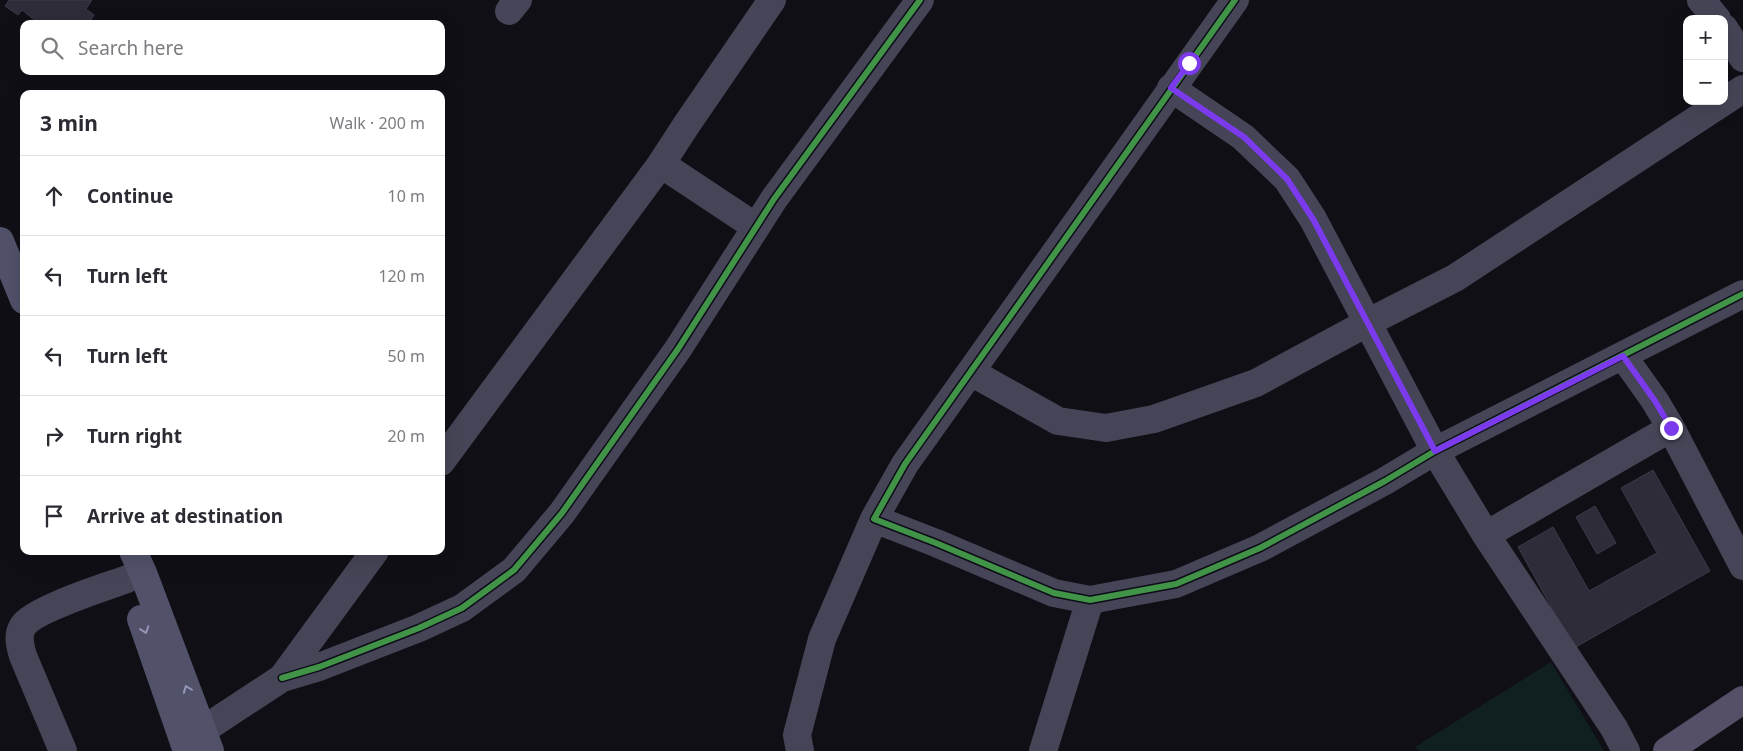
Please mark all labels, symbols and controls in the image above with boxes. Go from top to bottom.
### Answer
map controls [1683,15,1728,105]
button: + [1683,15,1728,60]
search box [20,20,445,75]
icon: search [38,34,66,62]
text: Search here [78,35,184,61]
route start [1178,52,1201,75]
button: − [1683,60,1728,105]
text: 3 min [40,109,98,137]
text: Walk · 200 m [330,112,425,134]
icon: ahead [40,182,68,210]
text: Continue [87,183,173,209]
text: 10 m [388,185,425,207]
icon: left [40,262,68,290]
text: Turn left [87,263,168,289]
text: 120 m [378,265,425,287]
icon: left [40,342,68,370]
text: Turn left [87,343,168,369]
text: 50 m [388,345,425,367]
route end [1660,417,1683,440]
icon: right [40,422,68,450]
text: Turn right [87,423,182,449]
text: 20 m [388,425,425,447]
icon: arrive [40,502,68,530]
text: Arrive at destination [87,503,283,529]
one-way arrow [139,626,149,634]
one-way arrow [183,685,193,694]

